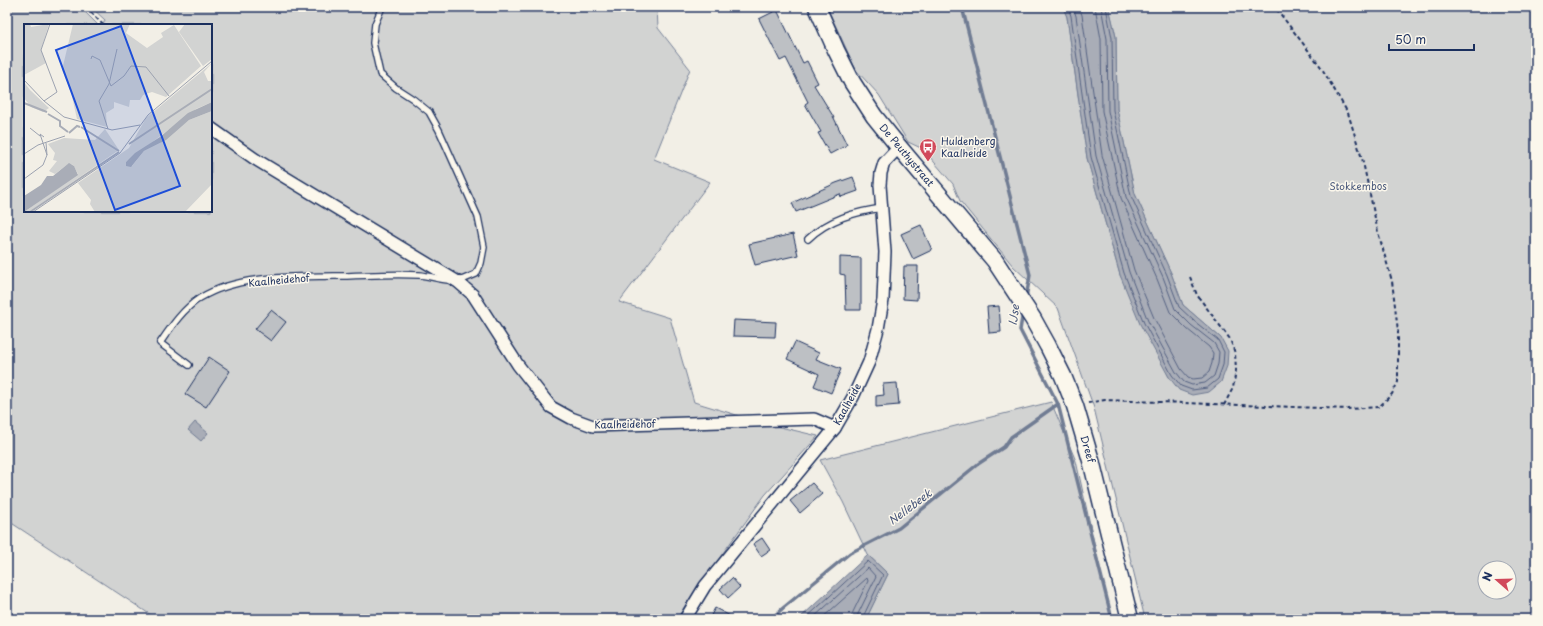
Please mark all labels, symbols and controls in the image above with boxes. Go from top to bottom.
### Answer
inset map [24,24,212,212]
scale bar [1389,26,1474,52]
text: 50 m [1395,30,1426,48]
street label: De Peuthystraat [876,120,938,190]
place label: Huldenberg Kaalheide [941,133,996,160]
bus stop icon: Huldenberg Kaalheide [918,137,938,162]
park label: Stokkembos [1329,178,1387,193]
street label: Kaalheidehof [248,269,311,290]
water label: IJse [1004,302,1024,326]
street label: Kaalheide [829,380,864,428]
street label: Kaalheidehof [594,415,657,432]
street label: Dreef [1077,433,1100,465]
water label: Nellebeek [884,484,936,529]
north arrow [1477,560,1517,600]
text: N [1478,569,1497,583]

